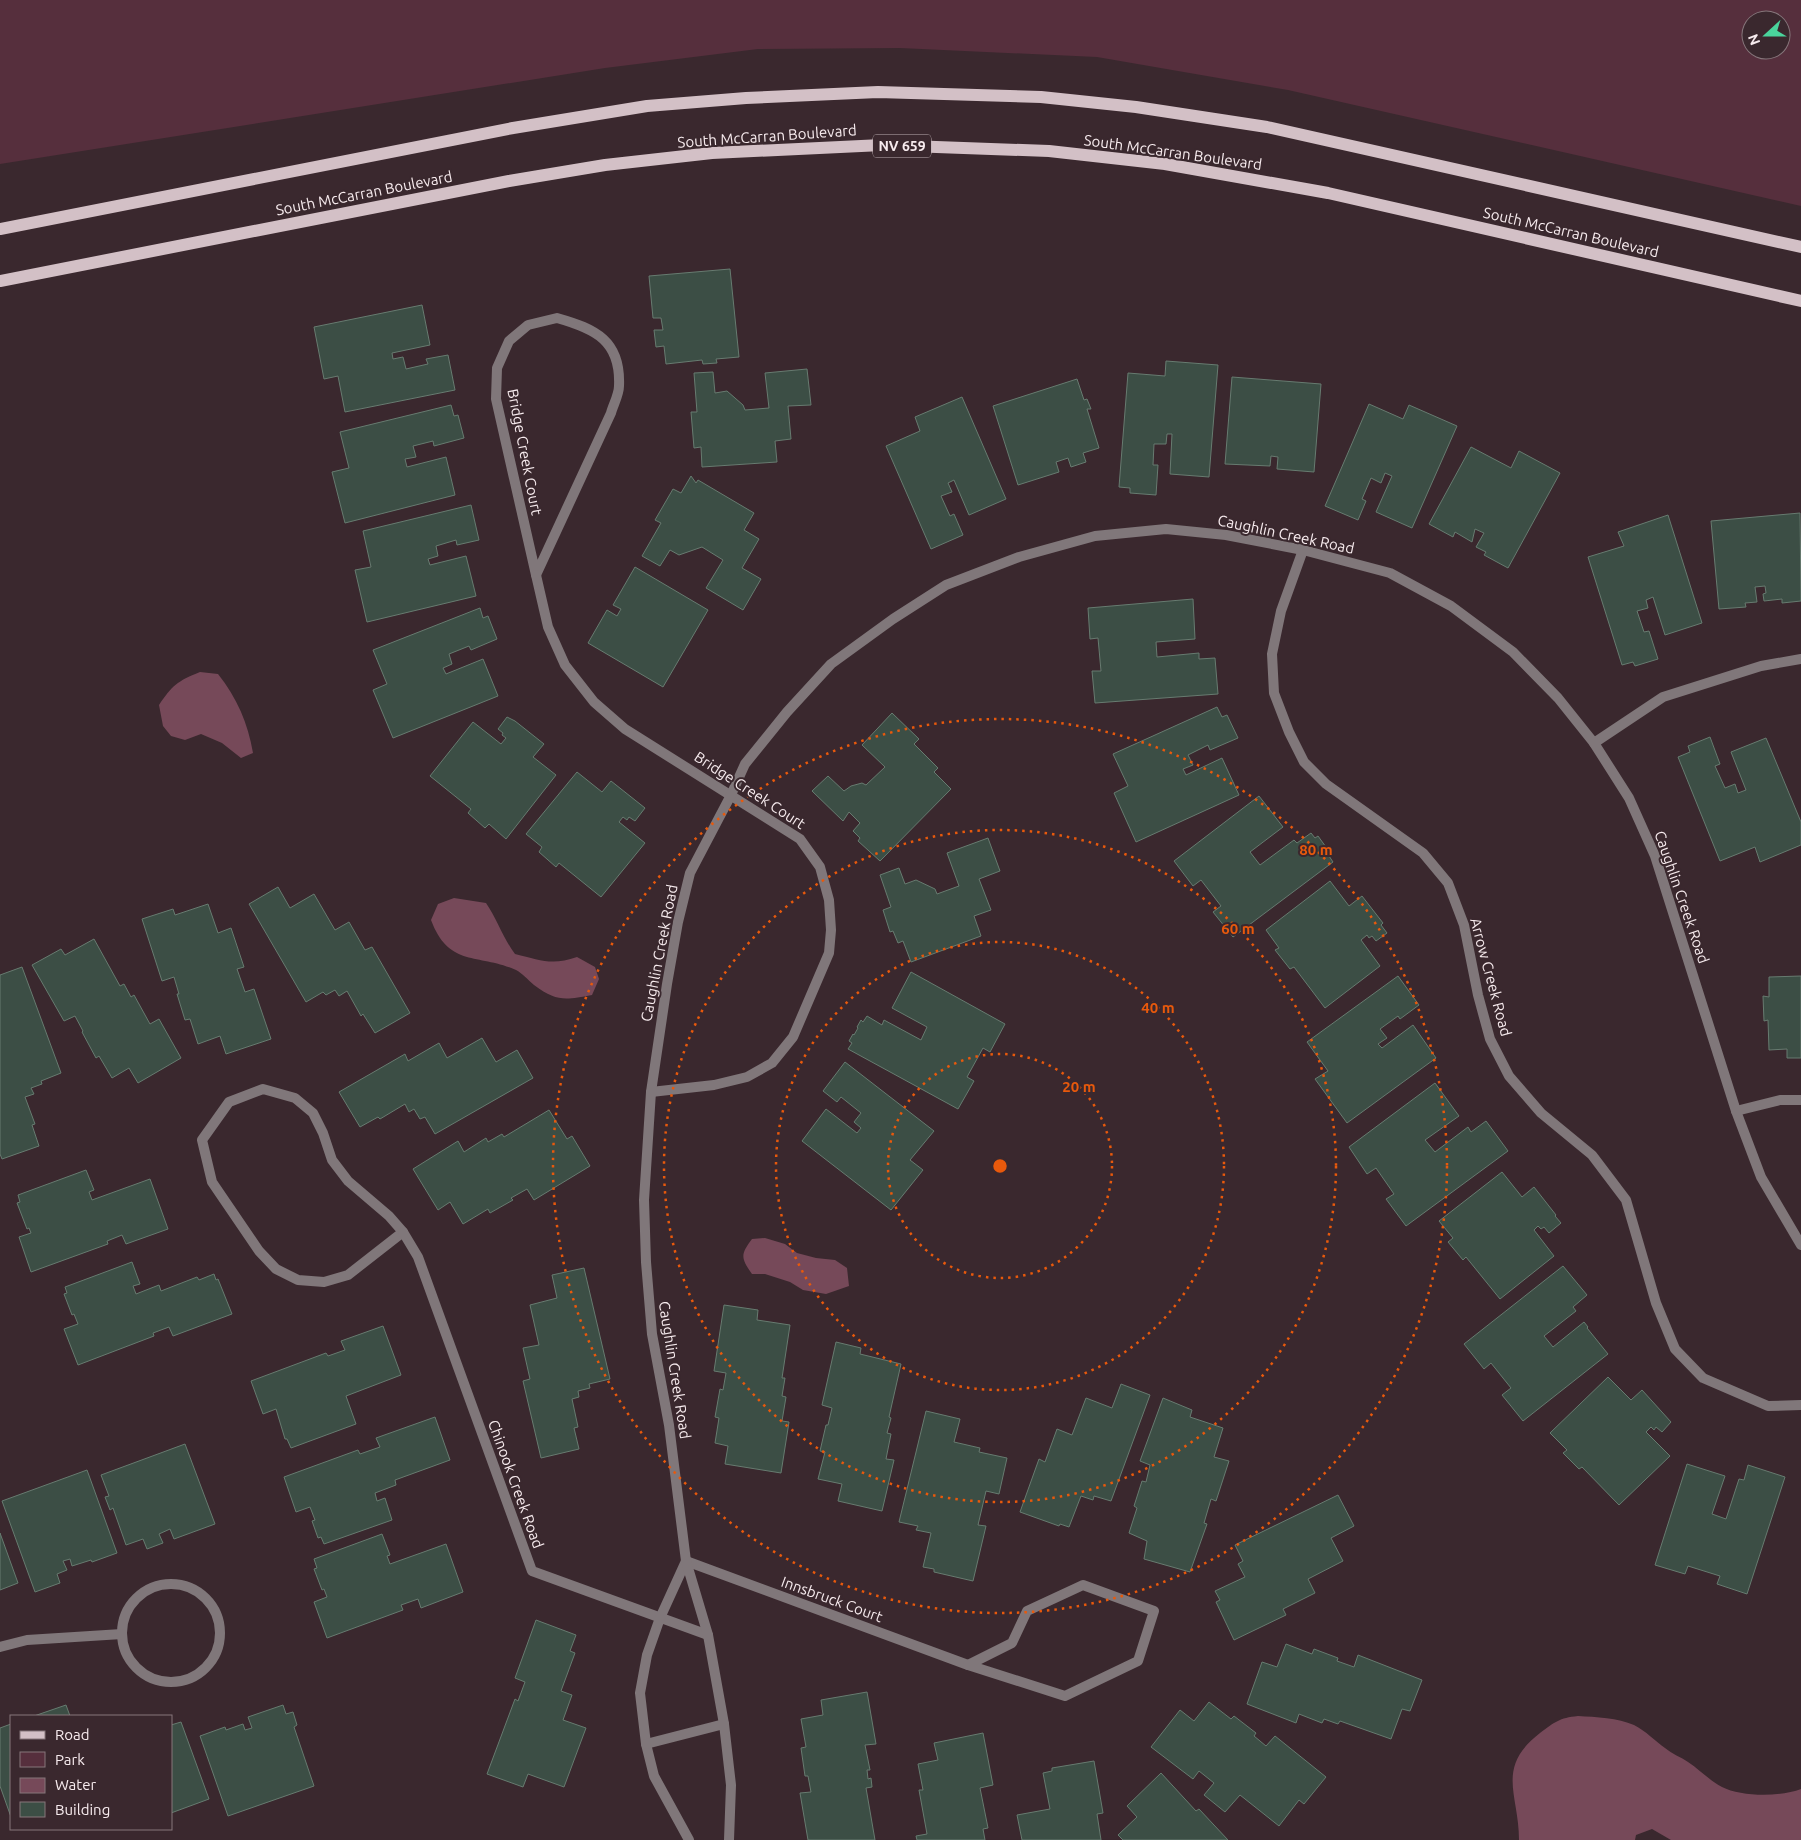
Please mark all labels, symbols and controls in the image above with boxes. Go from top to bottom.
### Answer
north arrow [1741,10,1791,60]
text: N [1745,32,1763,47]
street label: South McCarran Boulevard [677,121,857,151]
street label: South McCarran Boulevard [1083,131,1263,173]
road number: NV 659 [873,134,931,158]
street label: South McCarran Boulevard [274,168,454,218]
street label: South McCarran Boulevard [1482,204,1660,260]
street label: Bridge Creek Court [504,387,546,517]
street label: Caughlin Creek Road [1216,511,1356,557]
street label: Bridge Creek Court [691,748,809,832]
street label: Caughlin Creek Road [1651,828,1713,966]
text: 80 m [1299,841,1333,858]
street label: Caughlin Creek Road [637,883,681,1023]
street label: Arrow Creek Road [1467,916,1515,1038]
text: 60 m [1221,920,1255,937]
text: 40 m [1141,999,1175,1016]
text: 20 m [1062,1078,1096,1095]
centre of rings [991,1157,1009,1175]
street label: Caughlin Creek Road [656,1300,694,1440]
street label: Chinook Creek Road [485,1417,547,1551]
street label: Innsbruck Court [779,1573,885,1625]
legend [10,1715,172,1830]
text: Road [55,1726,90,1743]
text: Park [55,1751,85,1768]
text: Water [55,1776,96,1793]
text: Building [55,1801,110,1818]

